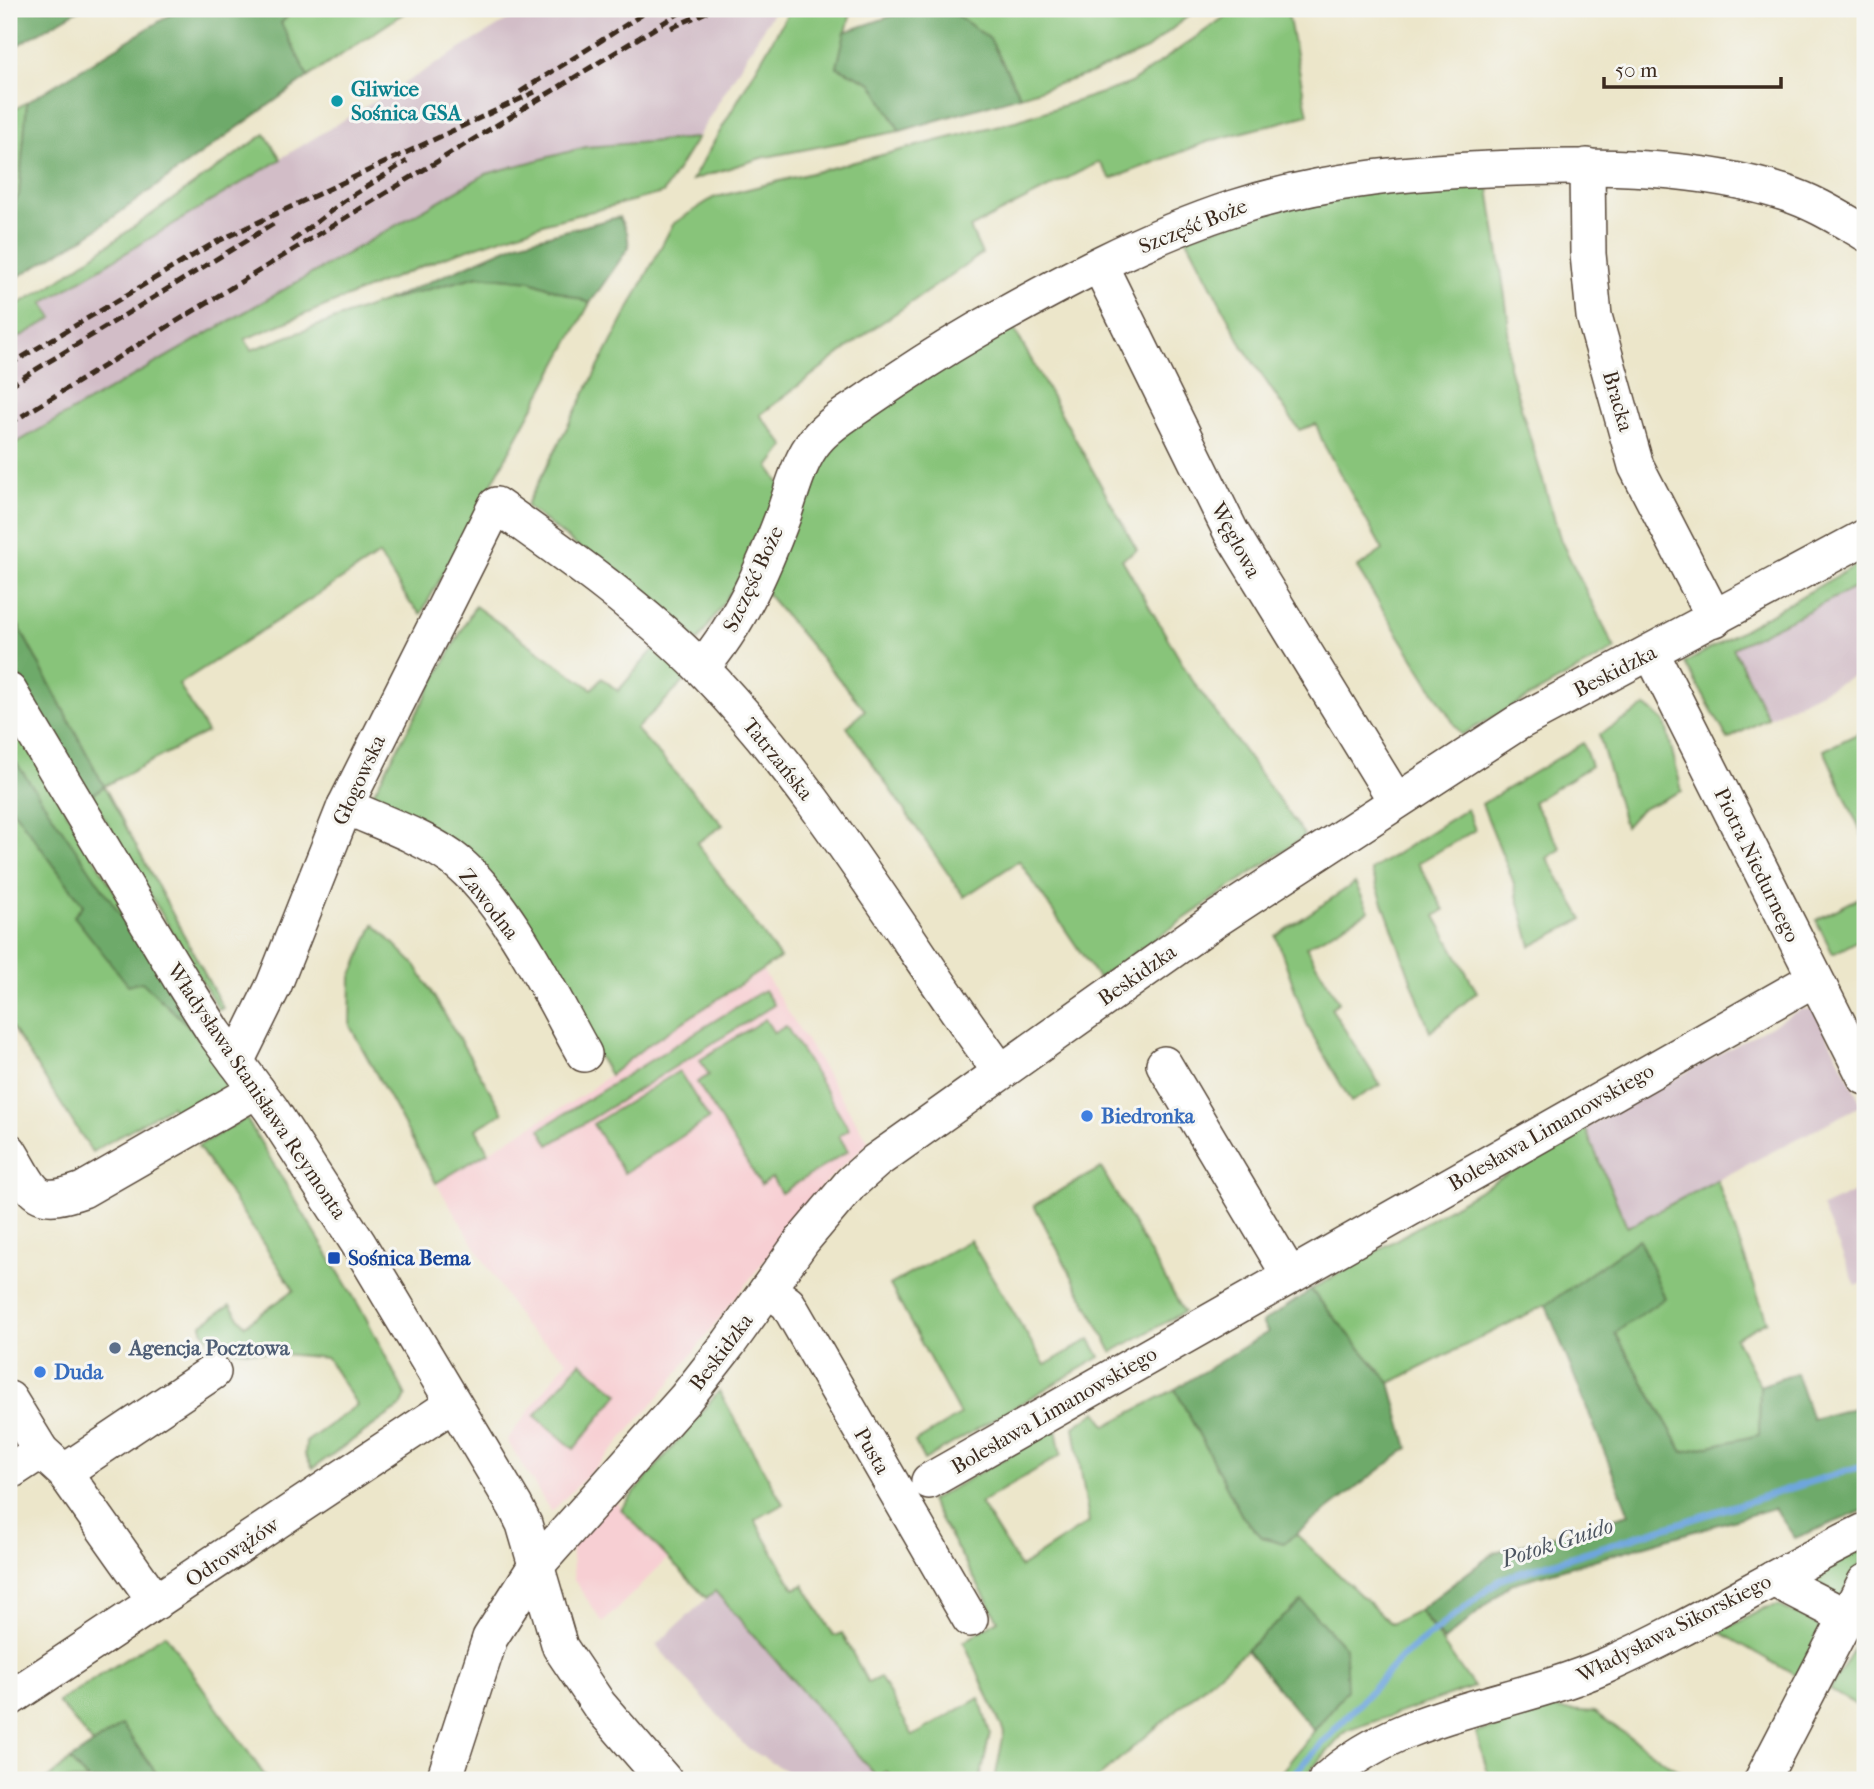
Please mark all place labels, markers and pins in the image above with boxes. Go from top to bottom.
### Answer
place label: Gliwice Sośnica GSA [351,77,463,125]
marker: Gliwice Sośnica GSA [329,93,345,109]
place label: Biedronka [1101,1104,1196,1128]
marker: Biedronka [1079,1108,1095,1124]
place label: Sośnica Bema [348,1246,471,1270]
marker: Sośnica Bema [326,1250,342,1266]
place label: Agencja Pocztowa [127,1336,291,1360]
marker: Agencja Pocztowa [107,1340,123,1356]
place label: Duda [54,1360,104,1384]
marker: Duda [32,1364,48,1380]

